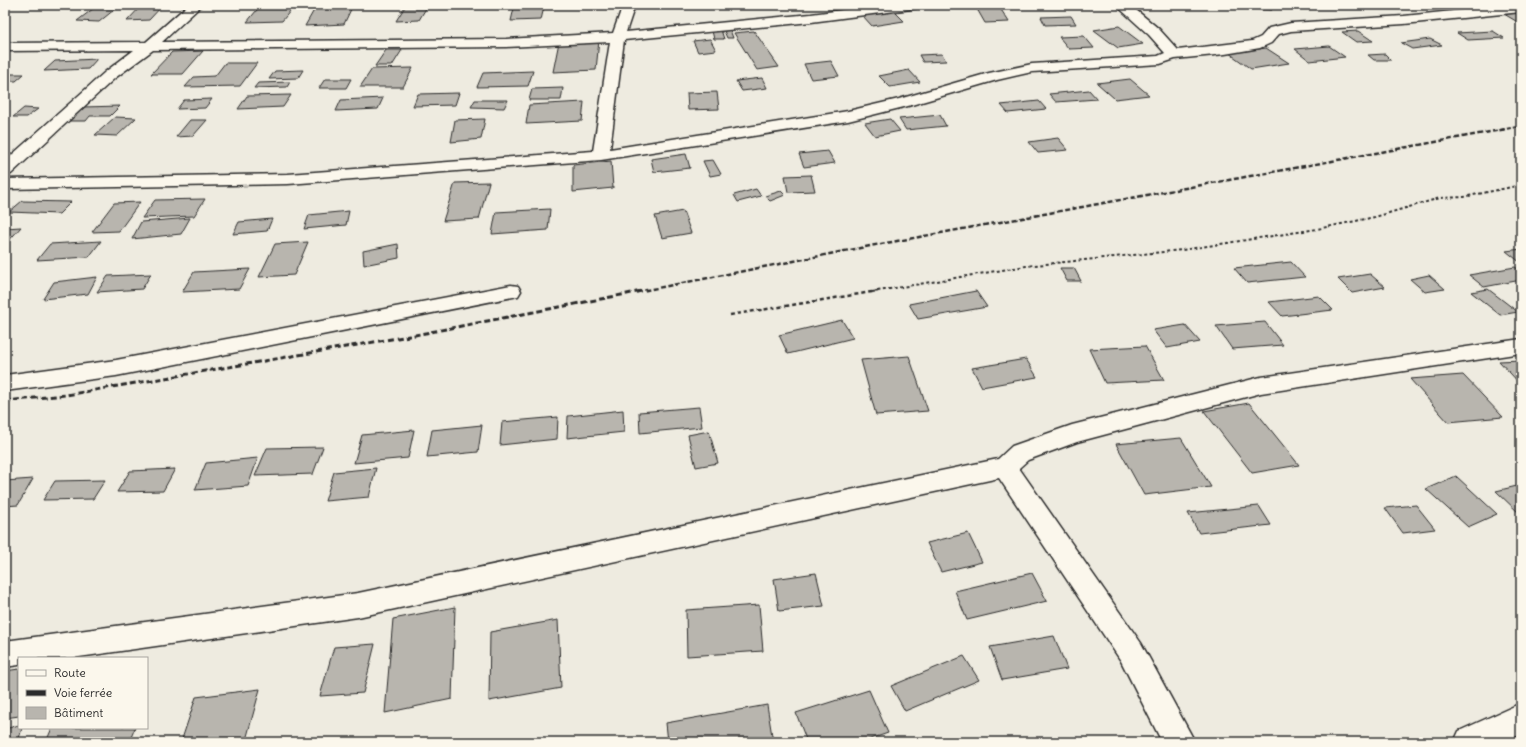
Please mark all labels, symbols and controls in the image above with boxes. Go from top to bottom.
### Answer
legend [18,657,148,729]
text: Route [54,665,86,680]
text: Voie ferrée [54,685,112,700]
text: Bâtiment [54,705,103,720]

